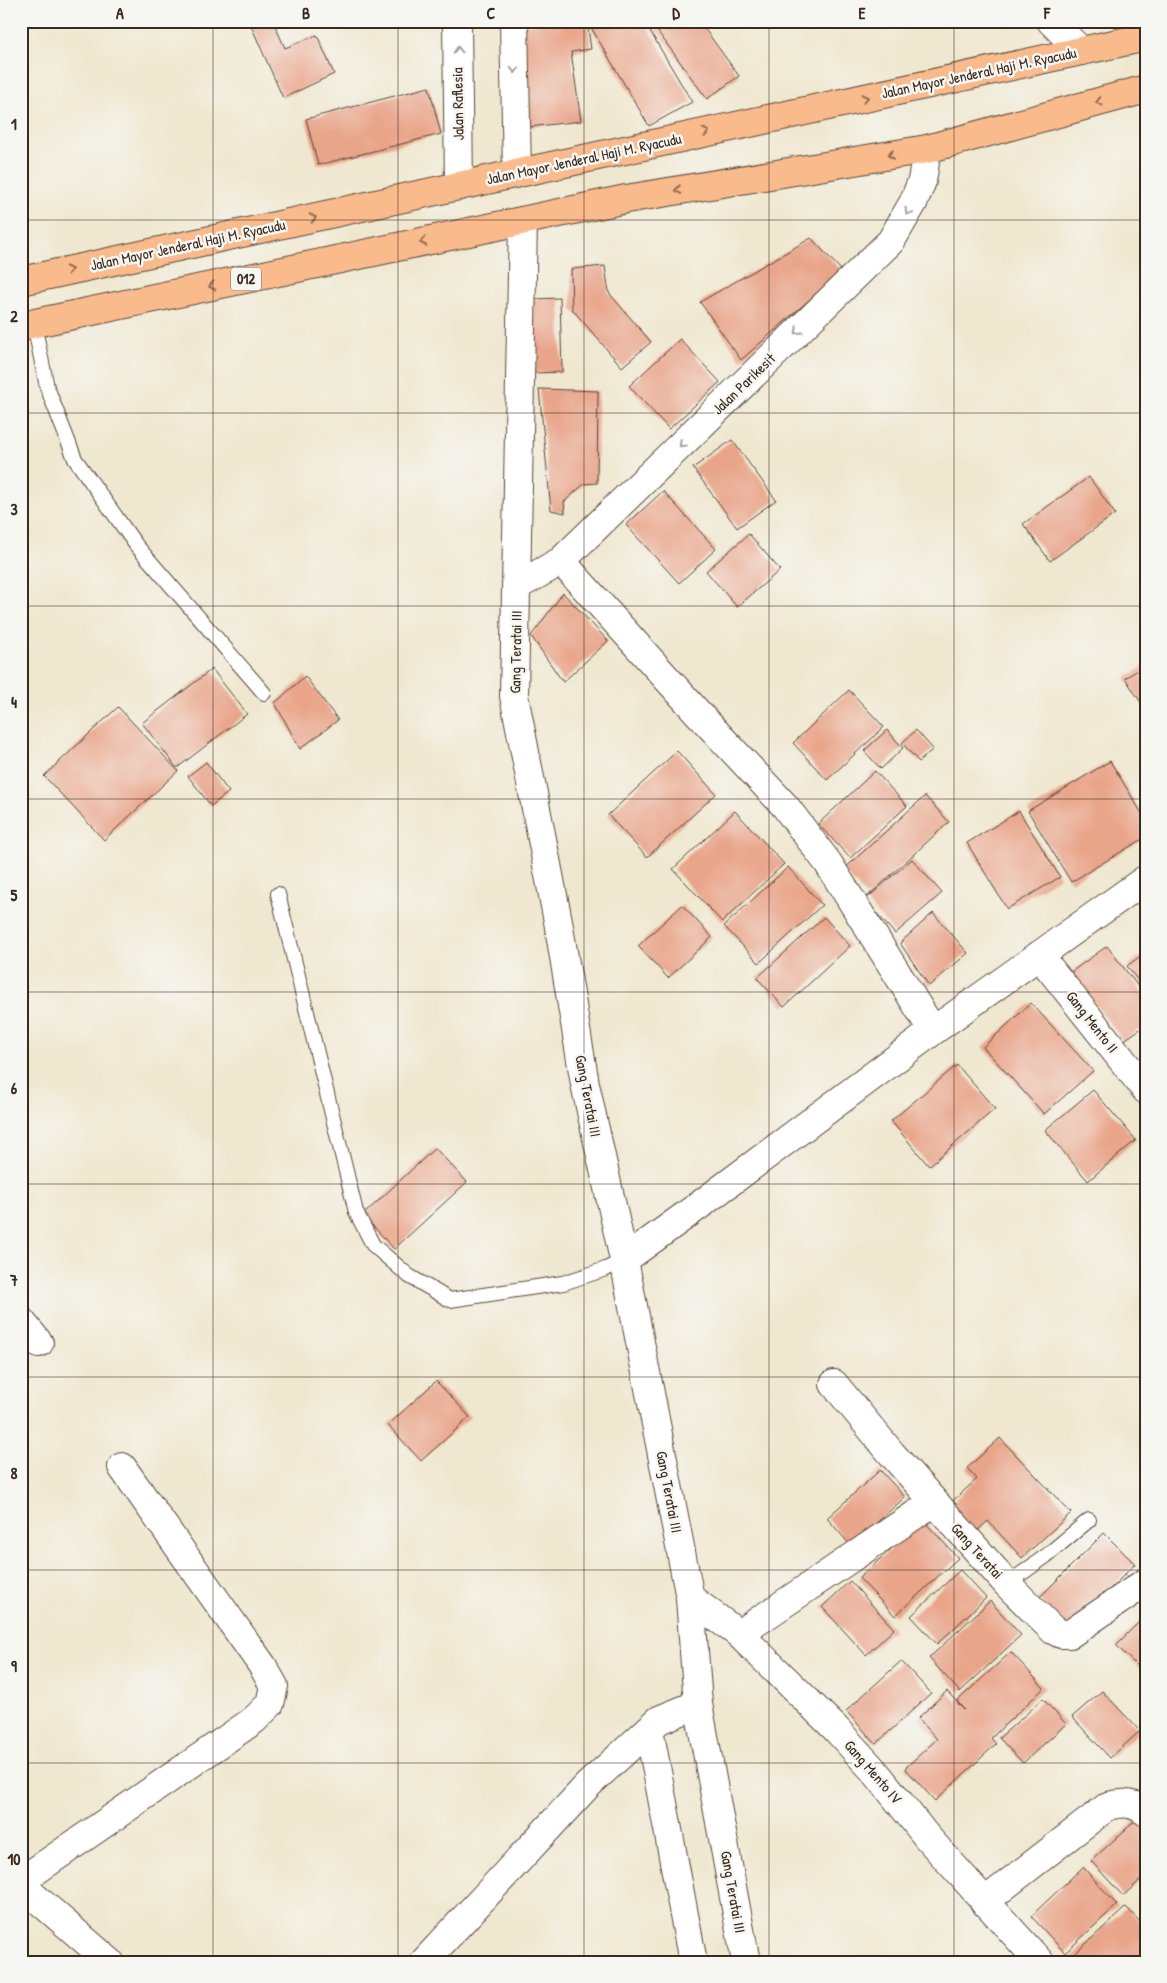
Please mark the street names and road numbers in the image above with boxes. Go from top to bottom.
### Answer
street label: Jalan Mayor Jenderal Haji M. Ryacudu [880,42,1078,103]
street label: Jalan Raflesia [446,67,469,141]
street label: Jalan Mayor Jenderal Haji M. Ryacudu [485,128,683,189]
street label: Jalan Mayor Jenderal Haji M. Ryacudu [89,214,287,275]
road number: 012 [231,268,261,290]
street label: Jalan Parikesit [707,348,780,419]
street label: Gang Teratai III [504,610,527,694]
street label: Gang Mento II [1062,986,1123,1057]
street label: Gang Teratai III [570,1053,607,1139]
street label: Gang Teratai III [651,1449,688,1535]
street label: Gang Teratai [946,1518,1008,1583]
street label: Gang Mento IV [840,1735,907,1809]
street label: Gang Teratai III [716,1849,751,1935]

